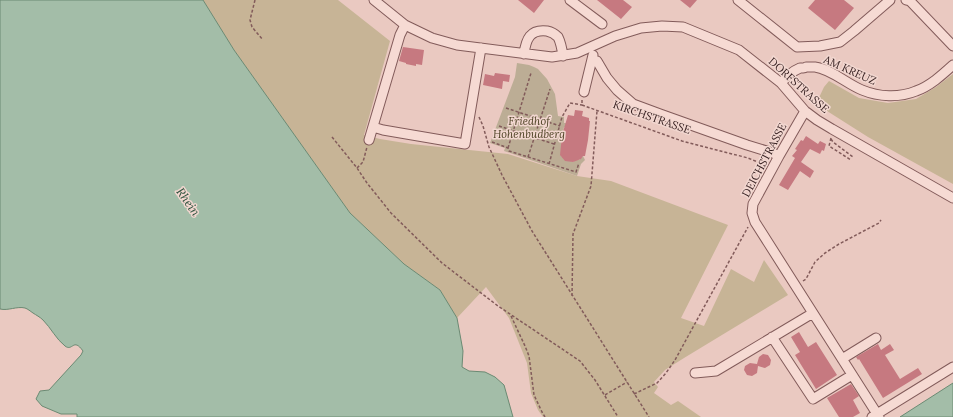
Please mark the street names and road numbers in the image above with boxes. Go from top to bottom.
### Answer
street label: AM KREUZ [821,52,879,88]
street label: DORFSTRASSE [766,54,832,116]
street label: KIRCHSTRASSE [611,97,693,137]
street label: DEICHSTRASSE [739,121,789,199]

